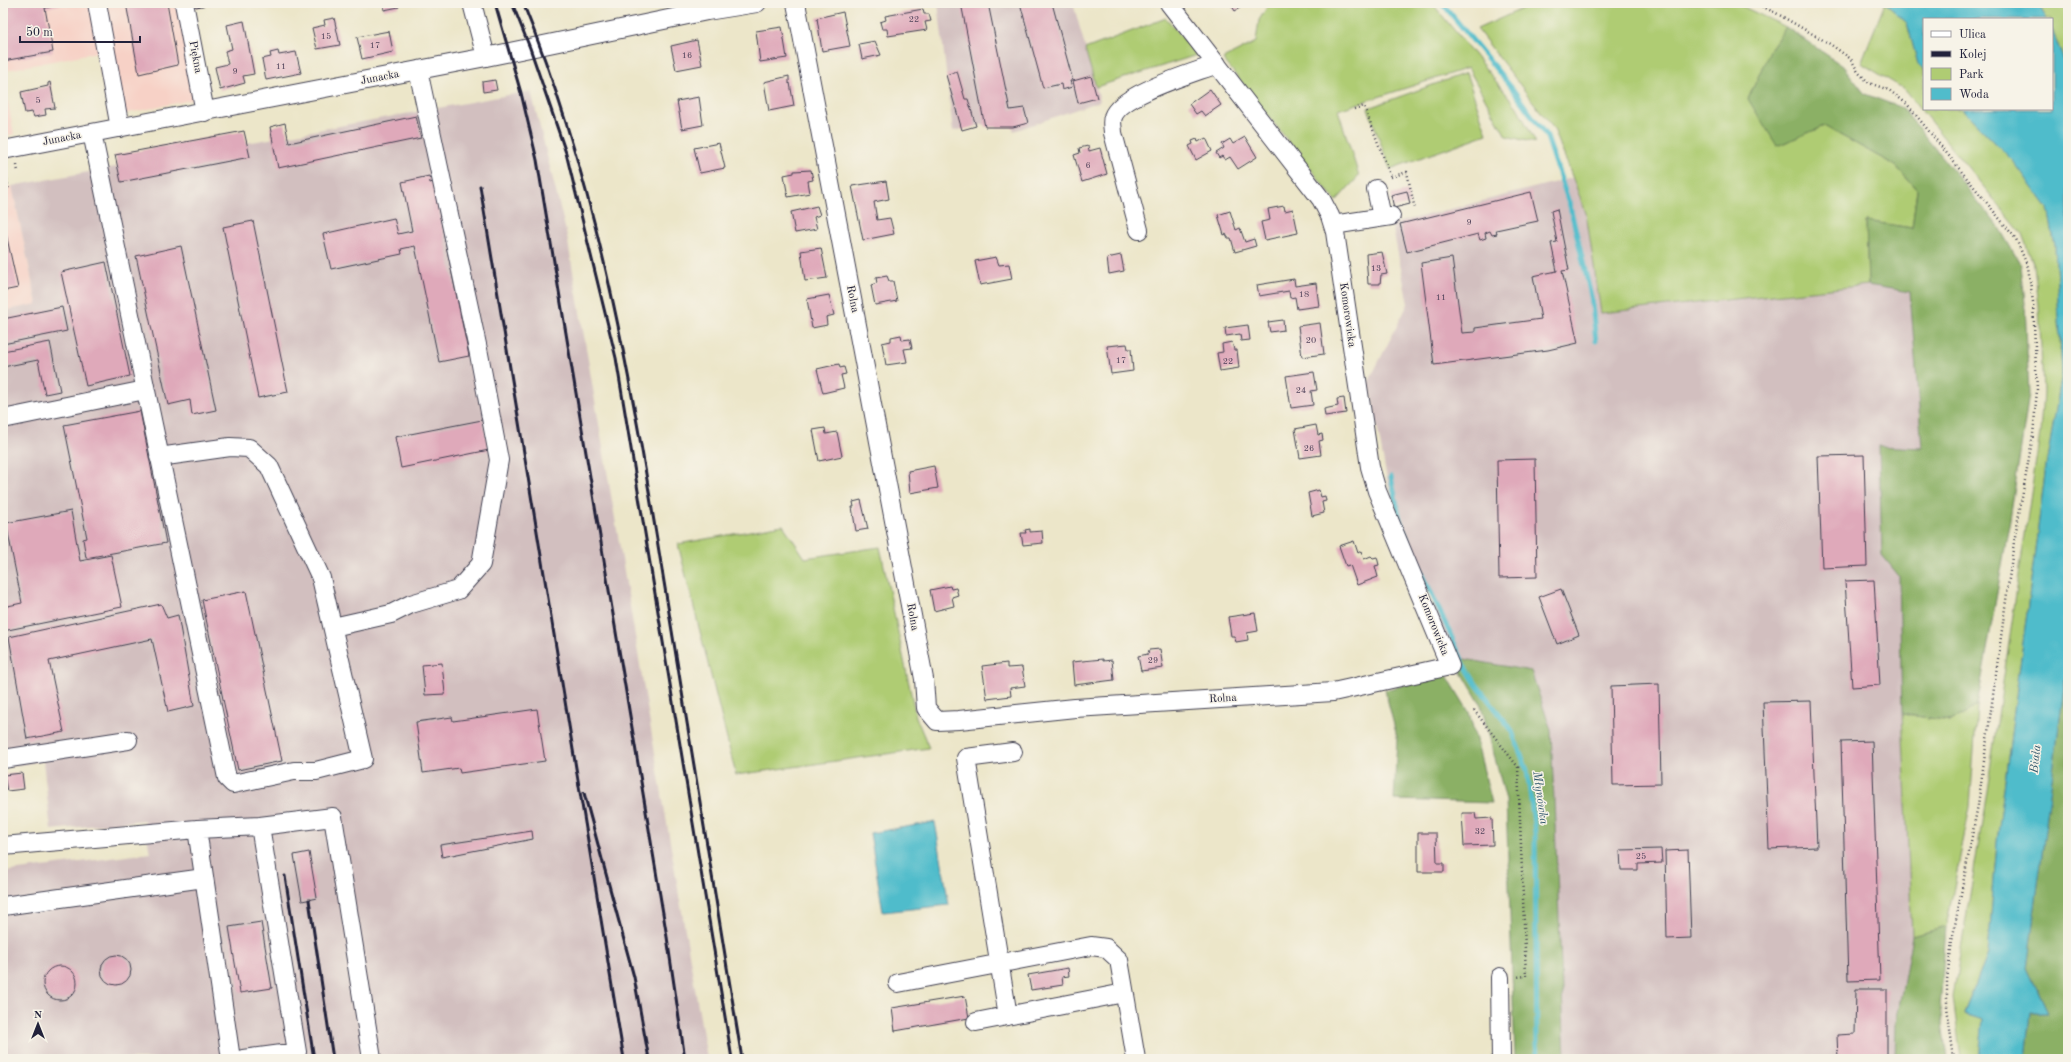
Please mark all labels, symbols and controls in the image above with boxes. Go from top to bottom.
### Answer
house number: 22 [909,15,919,24]
scale bar [20,18,140,44]
legend [1923,18,2053,110]
text: 50 m [26,26,53,39]
text: Ulica [1959,29,1986,41]
house number: 15 [321,32,331,41]
street label: Piękna [186,40,204,75]
house number: 17 [370,41,380,50]
text: Kolej [1959,49,1987,61]
house number: 16 [682,51,692,60]
house number: 11 [276,62,286,71]
house number: 9 [232,67,238,76]
street label: Junacka [360,69,401,87]
text: Park [1959,69,1984,81]
text: Woda [1959,89,1989,101]
house number: 5 [35,96,41,105]
street label: Junacka [42,130,83,148]
house number: 6 [1085,161,1091,170]
house number: 9 [1466,218,1472,227]
house number: 13 [1371,264,1381,273]
street label: Komorowicka [1337,282,1357,349]
street label: Rolna [844,284,860,314]
house number: 18 [1299,290,1309,299]
house number: 11 [1436,293,1446,302]
house number: 20 [1306,336,1316,345]
house number: 17 [1116,356,1126,365]
house number: 22 [1223,357,1233,366]
house number: 24 [1296,386,1306,395]
house number: 26 [1304,444,1314,453]
street label: Komorowicka [1416,593,1451,658]
street label: Rolna [904,602,920,632]
house number: 29 [1148,656,1158,665]
street label: Rolna [1209,693,1238,705]
water label: Biała [2028,744,2044,775]
water label: Młynówka [1530,770,1550,826]
house number: 32 [1475,827,1485,836]
house number: 25 [1636,852,1646,861]
north arrow [18,1004,58,1044]
text: N [34,1010,43,1021]

